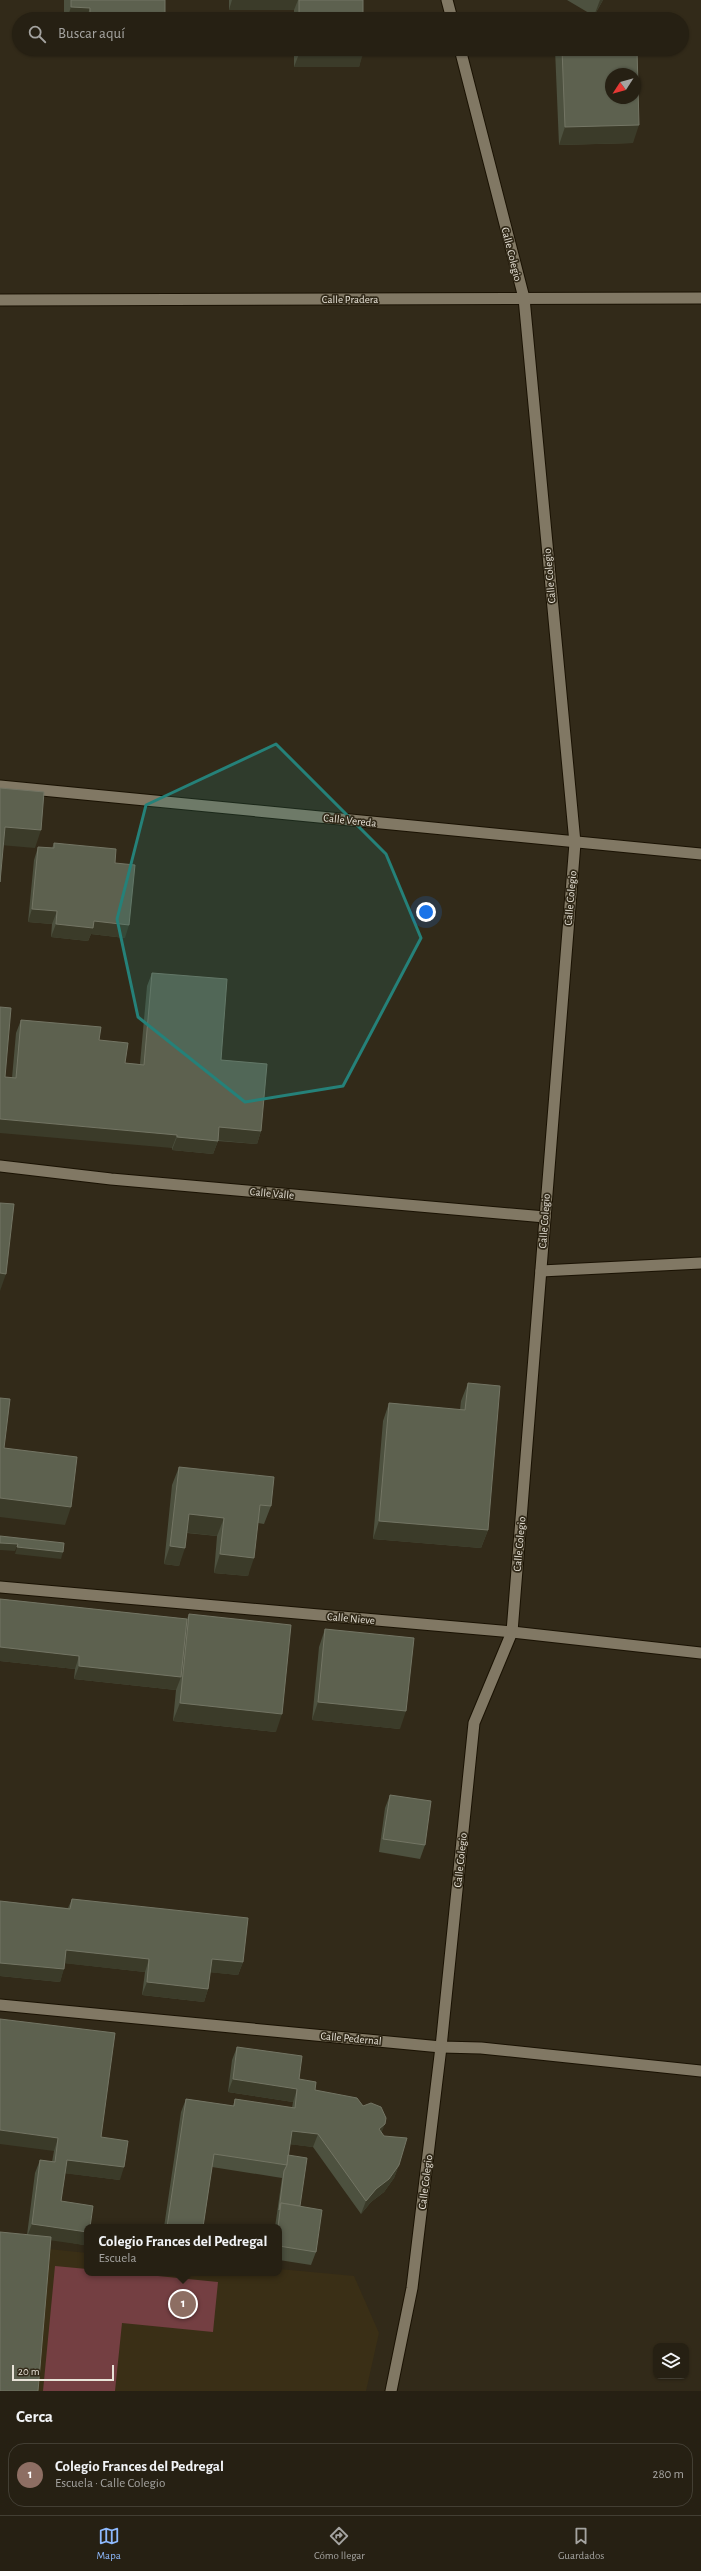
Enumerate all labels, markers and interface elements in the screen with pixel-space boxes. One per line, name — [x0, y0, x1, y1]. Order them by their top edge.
search box — [12, 12, 689, 56]
icon: search — [26, 23, 48, 45]
text: Buscar aquí — [58, 26, 125, 41]
north arrow — [605, 68, 641, 104]
street label: Calle Colegio — [500, 226, 524, 282]
street label: Calle Pradera — [322, 294, 378, 305]
street label: Calle Colegio — [542, 548, 557, 604]
street label: Calle Vereda — [323, 812, 377, 829]
street label: Calle Colegio — [563, 870, 578, 926]
your location — [416, 902, 436, 922]
street label: Calle Valle — [249, 1186, 295, 1201]
street label: Calle Colegio — [537, 1193, 552, 1249]
street label: Calle Colegio — [512, 1516, 527, 1572]
street label: Calle Nieve — [327, 1611, 375, 1626]
street label: Calle Colegio — [452, 1832, 469, 1888]
street label: Calle Pedernal — [320, 2030, 382, 2047]
street label: Calle Colegio — [417, 2154, 434, 2210]
popup — [84, 2224, 282, 2276]
text: Colegio Frances del Pedregal — [99, 2234, 267, 2249]
text: Escuela — [99, 2252, 136, 2265]
pin: 1 — [170, 2289, 196, 2319]
map controls — [653, 2343, 689, 2379]
button: layers — [653, 2343, 689, 2379]
scale bar — [12, 2363, 114, 2382]
text: 20 m — [18, 2366, 39, 2377]
text: Cerca — [16, 2408, 53, 2425]
text: Colegio Frances del Pedregal — [55, 2459, 224, 2474]
text: 1 — [28, 2468, 32, 2481]
text: 280 m — [653, 2468, 684, 2481]
text: Escuela · Calle Colegio — [55, 2477, 165, 2490]
tab: Mapa — [97, 2525, 121, 2562]
tab: Cómo llegar — [314, 2525, 365, 2562]
tab: Guardados — [558, 2525, 604, 2562]

